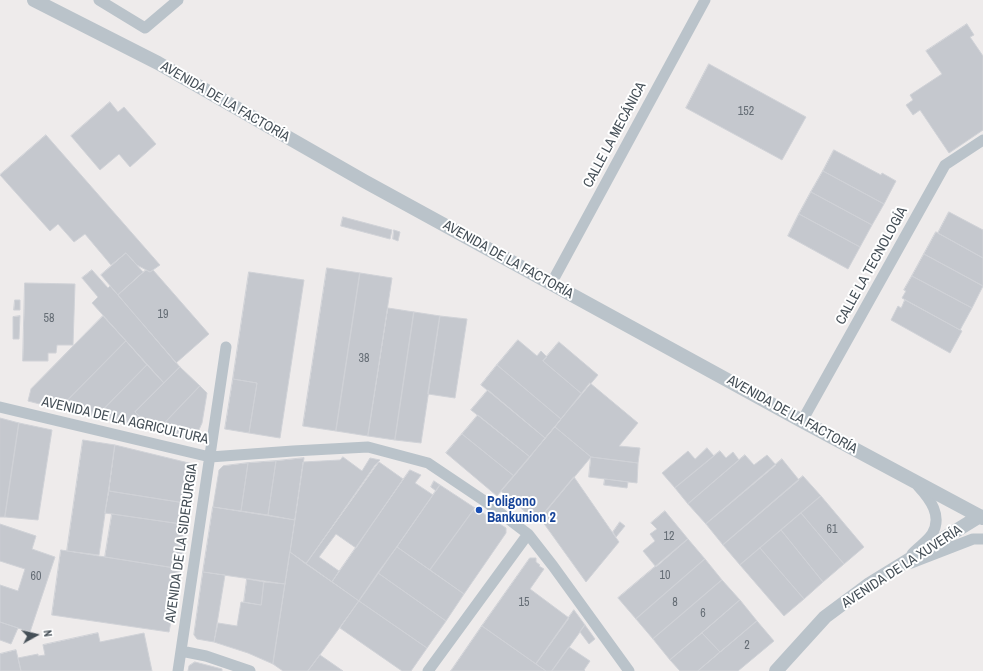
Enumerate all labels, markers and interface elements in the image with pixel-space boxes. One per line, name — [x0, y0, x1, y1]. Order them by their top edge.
street label: AVENIDA DE LA FACTORÍA — [157, 58, 293, 146]
street label: CALLE LA MECÁNICA — [580, 79, 650, 191]
house number: 152 — [738, 105, 754, 119]
street label: CALLE LA TECNOLOGÍA — [833, 204, 911, 328]
street label: AVENIDA DE LA FACTORÍA — [440, 217, 576, 303]
house number: 19 — [158, 308, 168, 322]
house number: 58 — [44, 312, 54, 326]
house number: 38 — [359, 352, 369, 366]
street label: AVENIDA DE LA FACTORÍA — [724, 372, 860, 458]
street label: AVENIDA DE LA AGRICULTURA — [40, 394, 210, 448]
street label: AVENIDA DE LA SIDERURGIA — [163, 462, 201, 624]
place label: Poligono Bankunion 2 — [487, 494, 556, 526]
marker: Poligono Bankunion 2 — [474, 505, 484, 515]
street label: AVENIDA DE LA XUVERÍA — [839, 522, 965, 612]
house number: 61 — [827, 523, 837, 537]
house number: 12 — [664, 530, 674, 544]
house number: 10 — [660, 569, 670, 583]
house number: 60 — [31, 570, 41, 584]
house number: 15 — [519, 596, 529, 610]
house number: 8 — [672, 596, 678, 610]
house number: 6 — [700, 607, 706, 621]
north arrow — [16, 615, 56, 655]
text: N — [40, 629, 55, 638]
house number: 2 — [744, 639, 750, 653]

